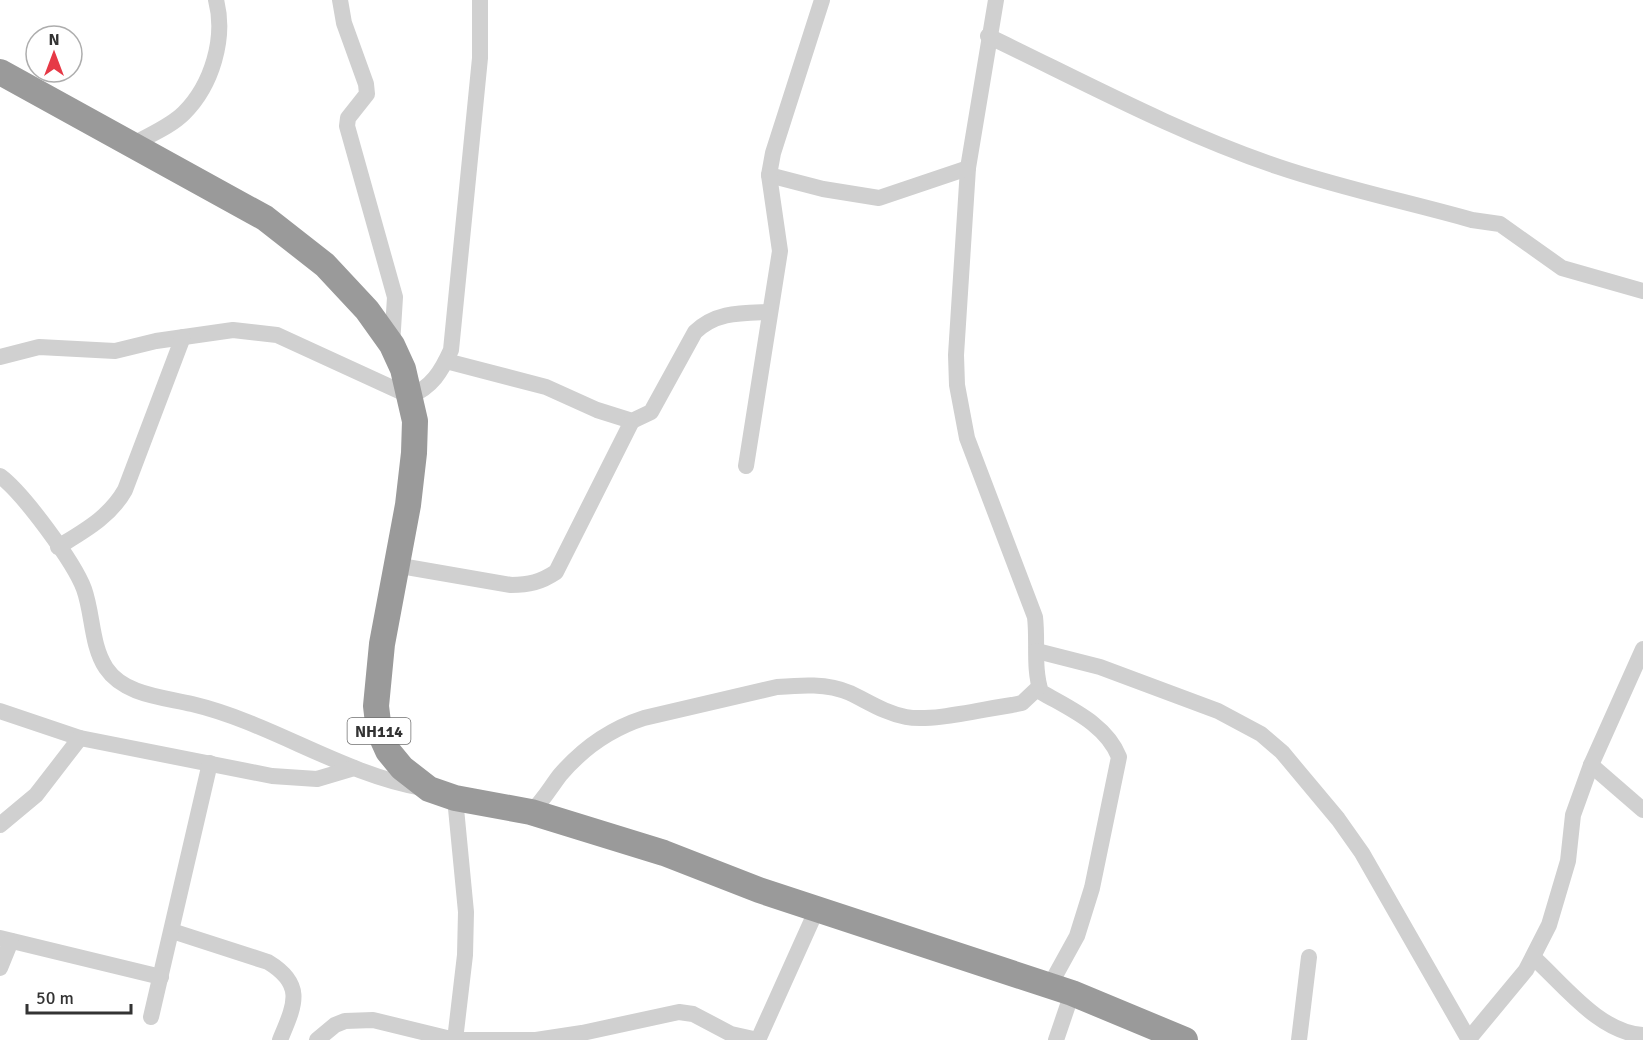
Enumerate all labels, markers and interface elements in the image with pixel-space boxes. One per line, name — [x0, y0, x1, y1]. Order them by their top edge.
north arrow — [24, 24, 84, 84]
text: N — [48, 30, 60, 50]
road number: NH114 — [348, 718, 410, 744]
scale bar — [27, 977, 130, 1015]
text: 50 m — [36, 987, 74, 1009]

